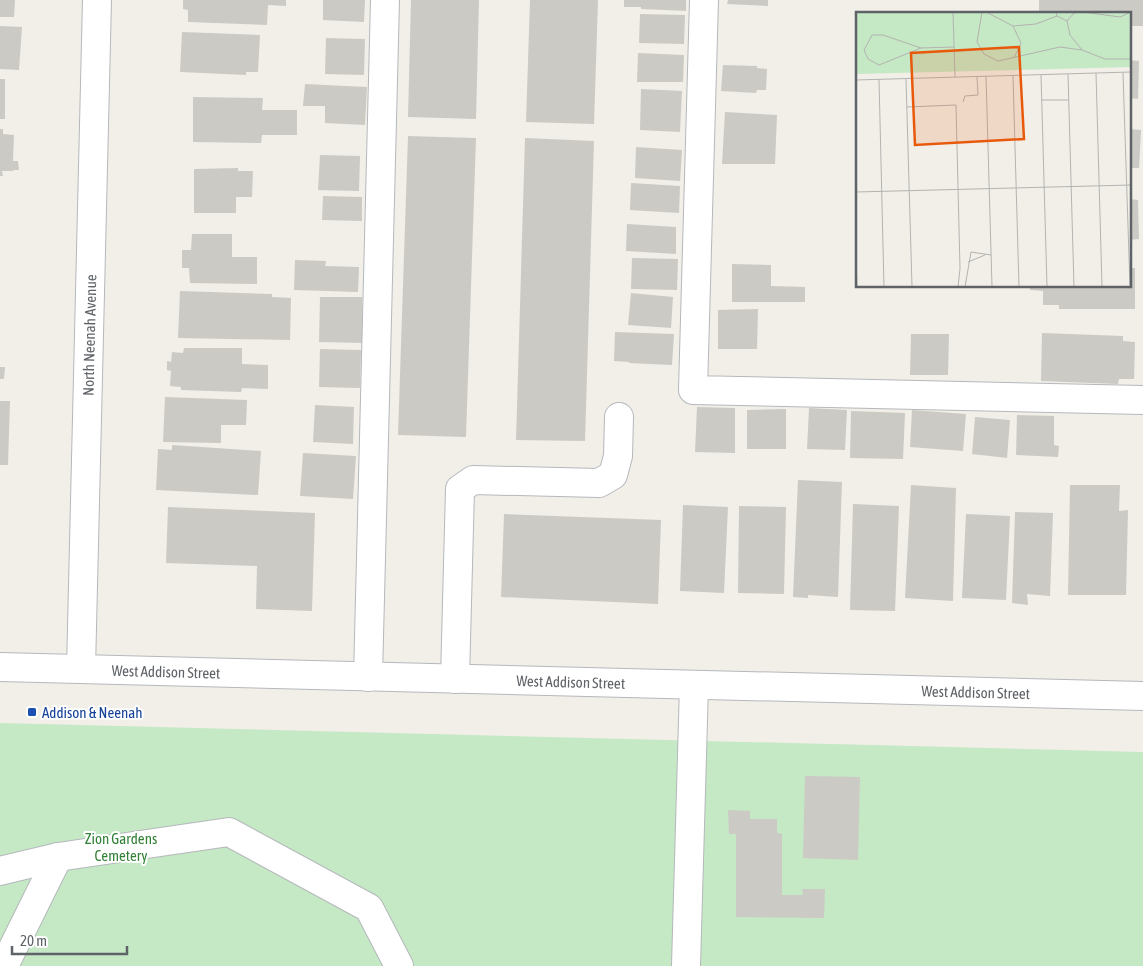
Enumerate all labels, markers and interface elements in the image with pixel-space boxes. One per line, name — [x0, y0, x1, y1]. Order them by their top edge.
inset map — [856, 12, 1130, 288]
street label: North Neenah Avenue — [79, 274, 99, 396]
street label: West Addison Street — [111, 661, 220, 681]
street label: West Addison Street — [516, 672, 625, 691]
street label: West Addison Street — [921, 682, 1030, 702]
place label: Addison & Neenah — [42, 704, 142, 721]
marker: Addison & Neenah — [26, 706, 38, 718]
park label: Zion Gardens Cemetery — [85, 830, 157, 864]
scale bar — [12, 924, 128, 956]
text: 20 m — [20, 932, 47, 949]

